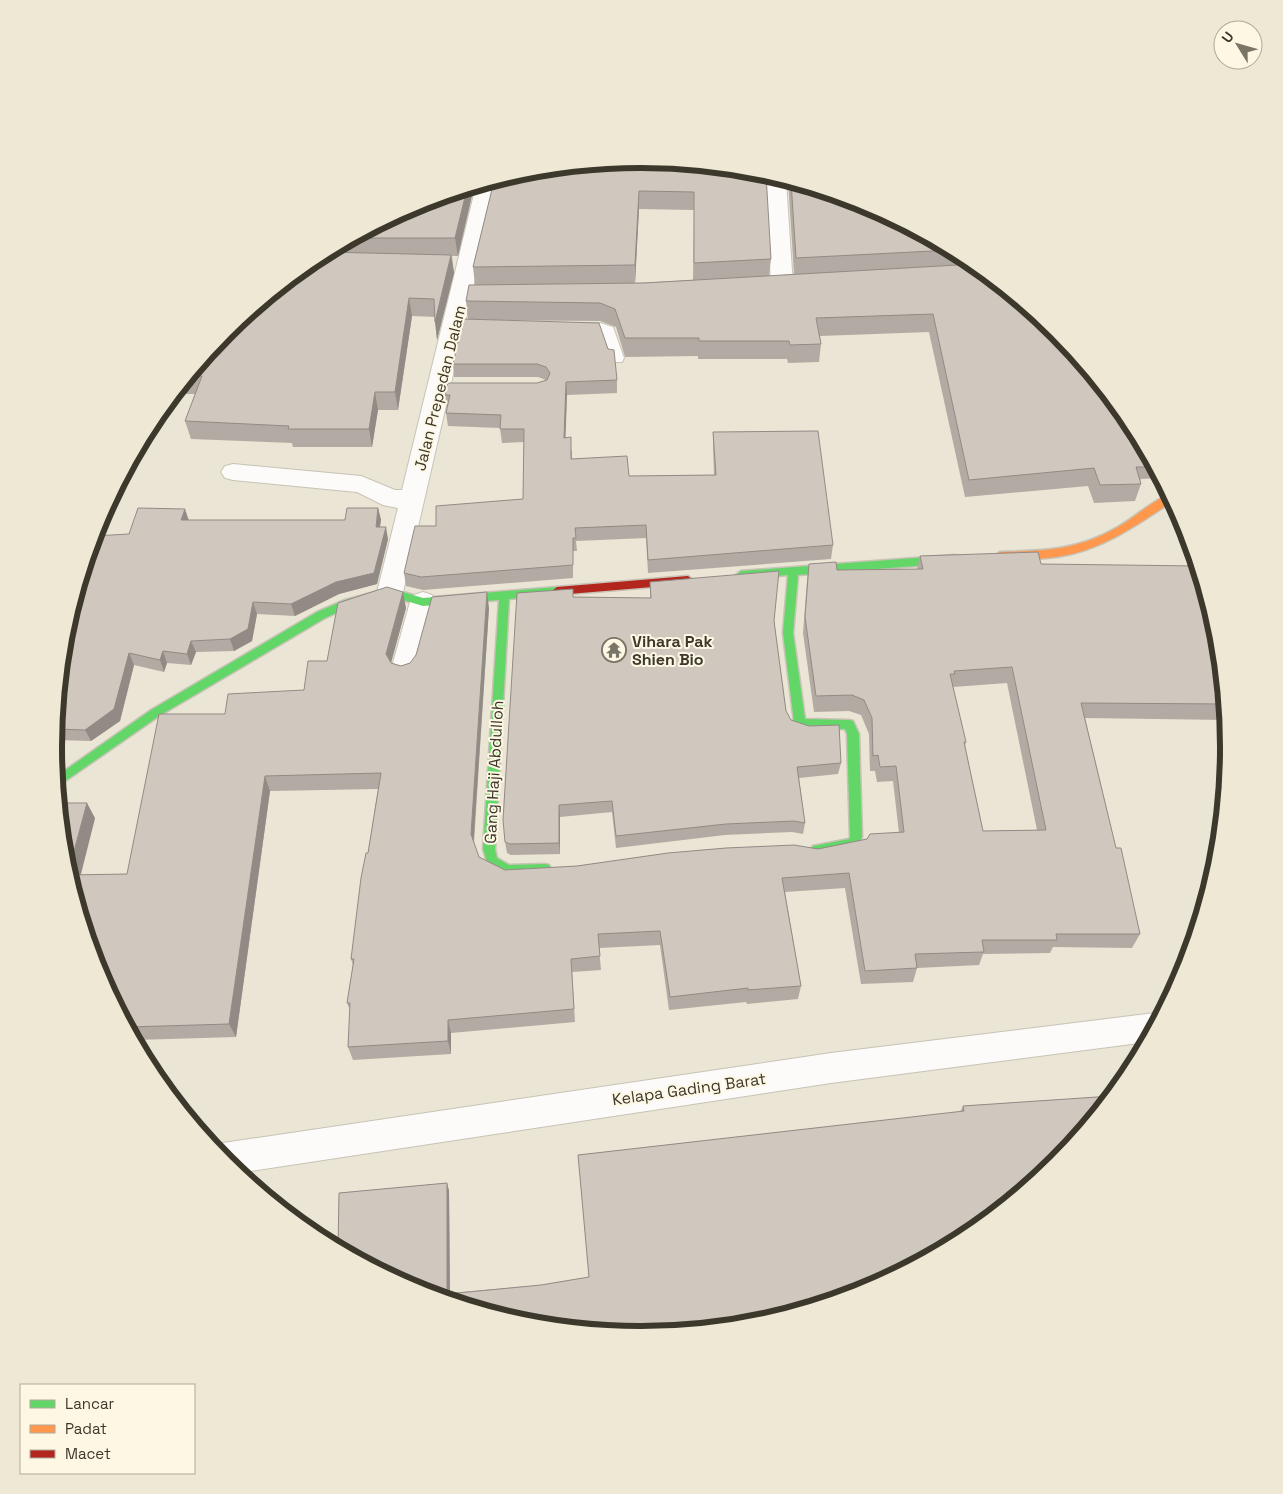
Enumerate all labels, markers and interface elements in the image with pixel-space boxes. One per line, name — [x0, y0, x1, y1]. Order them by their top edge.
north arrow — [1213, 20, 1263, 70]
text: U — [1218, 28, 1238, 46]
street label: Jalan Prepedan Dalam — [409, 303, 471, 473]
place label: Vihara Pak Shien Bio — [632, 631, 712, 670]
temple icon: Vihara Pak Shien Bio — [601, 637, 627, 663]
street label: Gang Haji Abdulloh — [480, 700, 508, 844]
street label: Kelapa Gading Barat — [611, 1068, 767, 1110]
legend — [20, 1384, 195, 1474]
text: Lancar — [65, 1394, 115, 1413]
text: Padat — [65, 1419, 107, 1438]
text: Macet — [65, 1444, 111, 1463]

